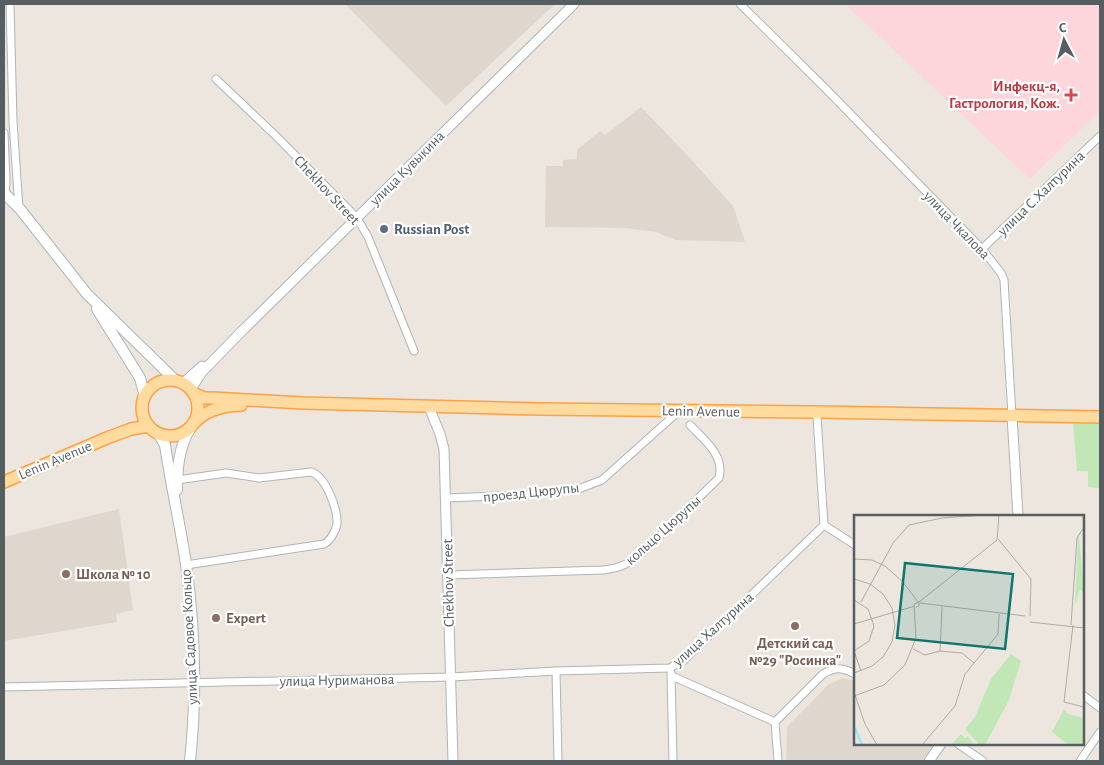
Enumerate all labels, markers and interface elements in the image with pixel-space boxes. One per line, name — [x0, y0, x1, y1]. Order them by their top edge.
north arrow — [1039, 15, 1089, 65]
text: С — [1058, 21, 1068, 35]
place label: Инфекц-я, Гастрология, Кож. — [949, 79, 1060, 111]
marker: Инфекц-я, Гастрология, Кож. — [1064, 88, 1078, 102]
street label: улица Кувыкина — [367, 128, 448, 209]
street label: улица С.Халтурина — [994, 148, 1088, 239]
street label: Chekhov Street — [291, 153, 362, 228]
street label: улица Чкалова — [920, 188, 993, 262]
place label: Russian Post — [394, 222, 469, 237]
marker: Russian Post — [378, 223, 390, 235]
street label: Lenin Avenue — [662, 403, 740, 420]
street label: Lenin Avenue — [16, 438, 94, 483]
street label: проезд Цюрупы — [482, 480, 580, 505]
street label: кольцо Цюрупы — [623, 493, 704, 568]
inset map — [854, 515, 1084, 745]
street label: Chekhov Street — [440, 538, 457, 627]
place label: Школа № 10 — [76, 567, 151, 582]
marker: Школа № 10 — [60, 568, 72, 580]
street label: улица Садовое Кольцо — [178, 569, 201, 706]
street label: улица Халтурина — [669, 589, 757, 670]
place label: Expert — [226, 611, 266, 626]
marker: Expert — [210, 612, 222, 624]
marker: Детский сад №29 "Росинка" — [789, 620, 801, 632]
place label: Детский сад №29 "Росинка" — [749, 636, 841, 668]
street label: улица Нуриманова — [278, 672, 395, 689]

